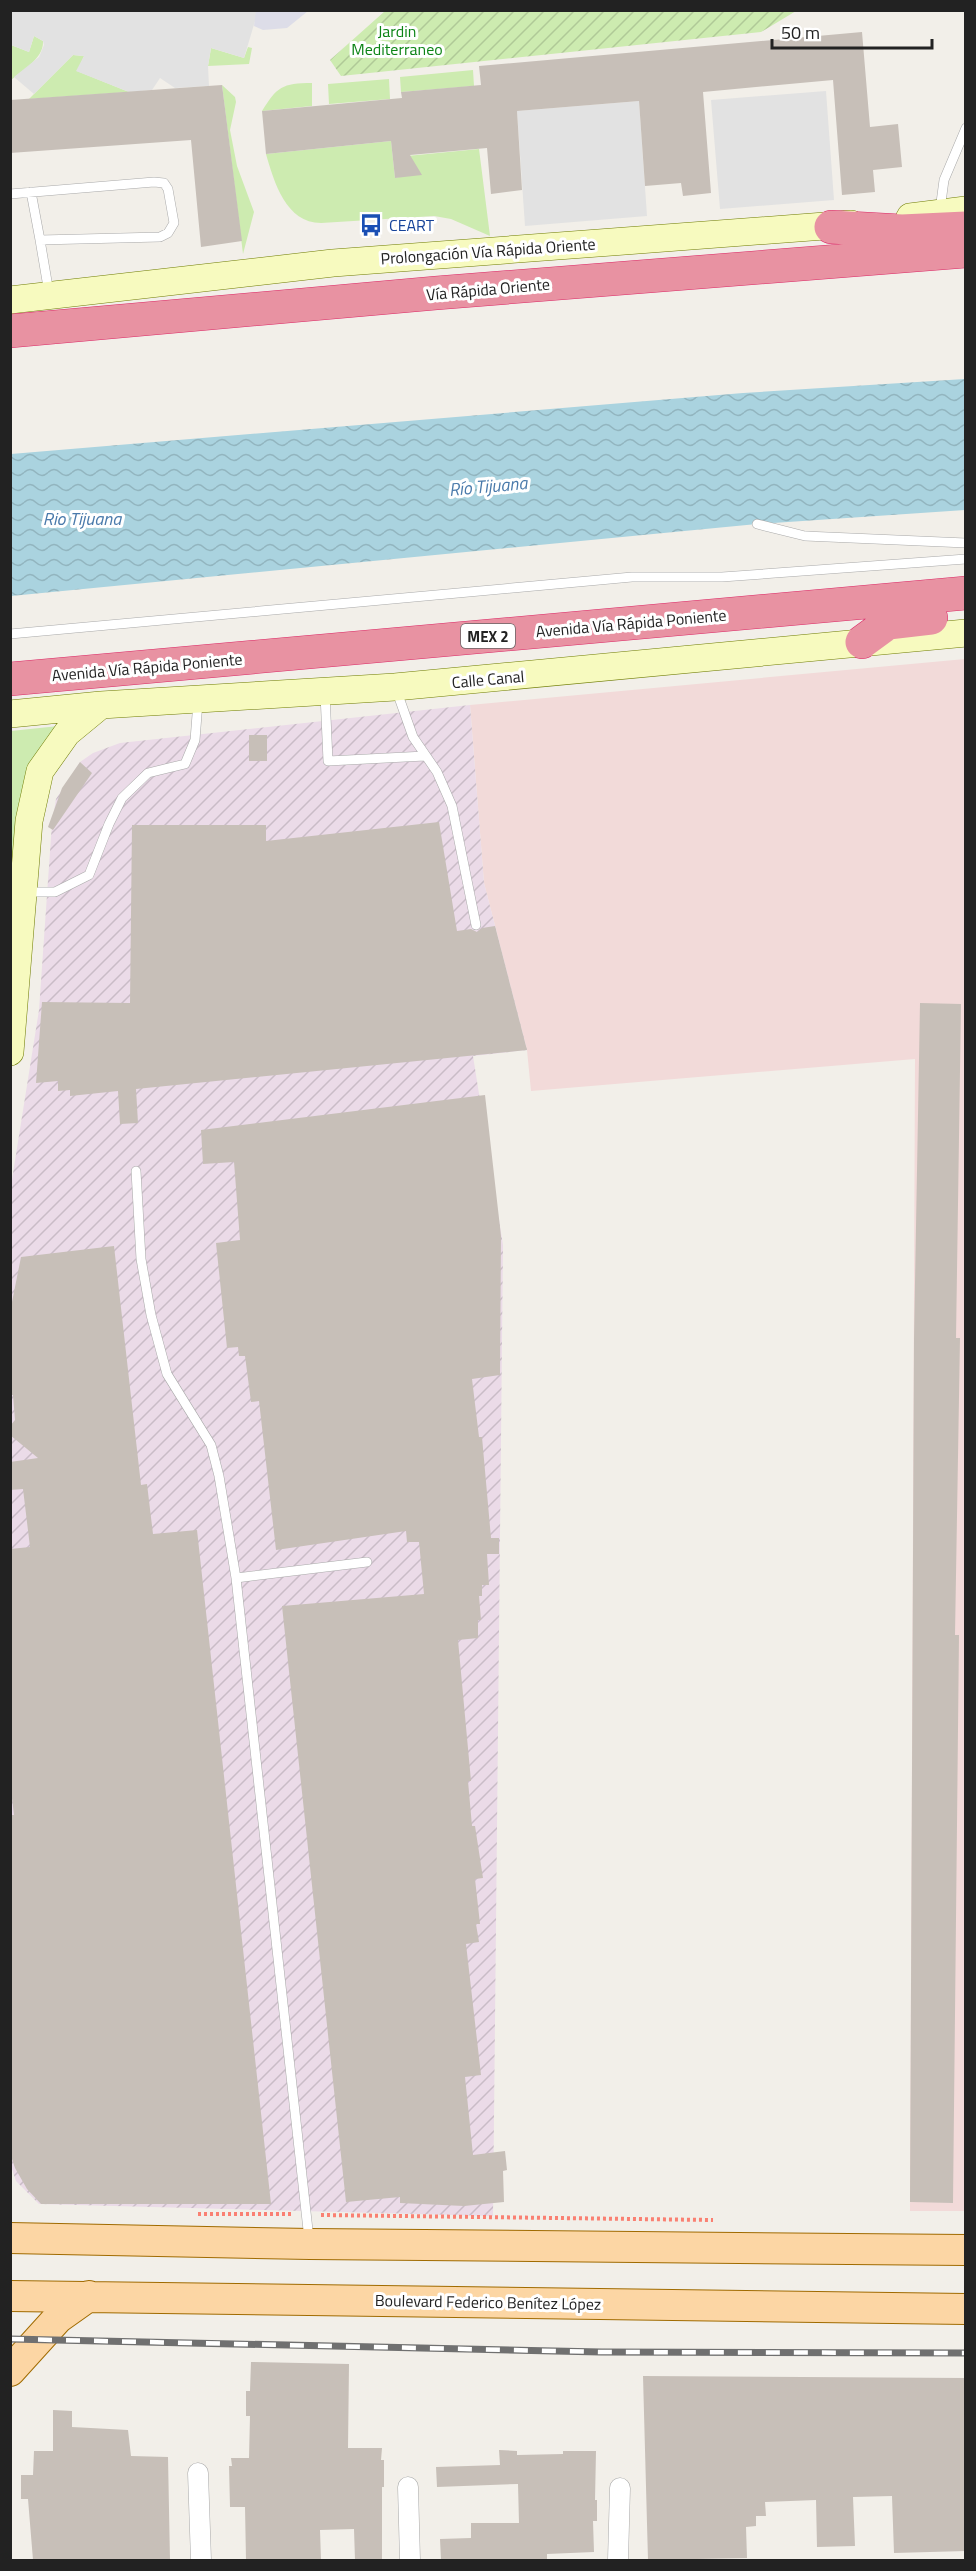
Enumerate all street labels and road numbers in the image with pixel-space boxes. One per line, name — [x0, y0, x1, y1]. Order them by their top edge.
street label: Prolongación Vía Rápida Oriente — [380, 232, 596, 270]
street label: Vía Rápida Oriente — [425, 272, 551, 306]
street label: Avenida Vía Rápida Poniente — [535, 603, 727, 643]
road number: MEX 2 — [461, 624, 515, 648]
street label: Avenida Vía Rápida Poniente — [51, 647, 243, 687]
street label: Calle Canal — [451, 664, 525, 694]
street label: Boulevard Federico Benítez López — [375, 2288, 601, 2316]

